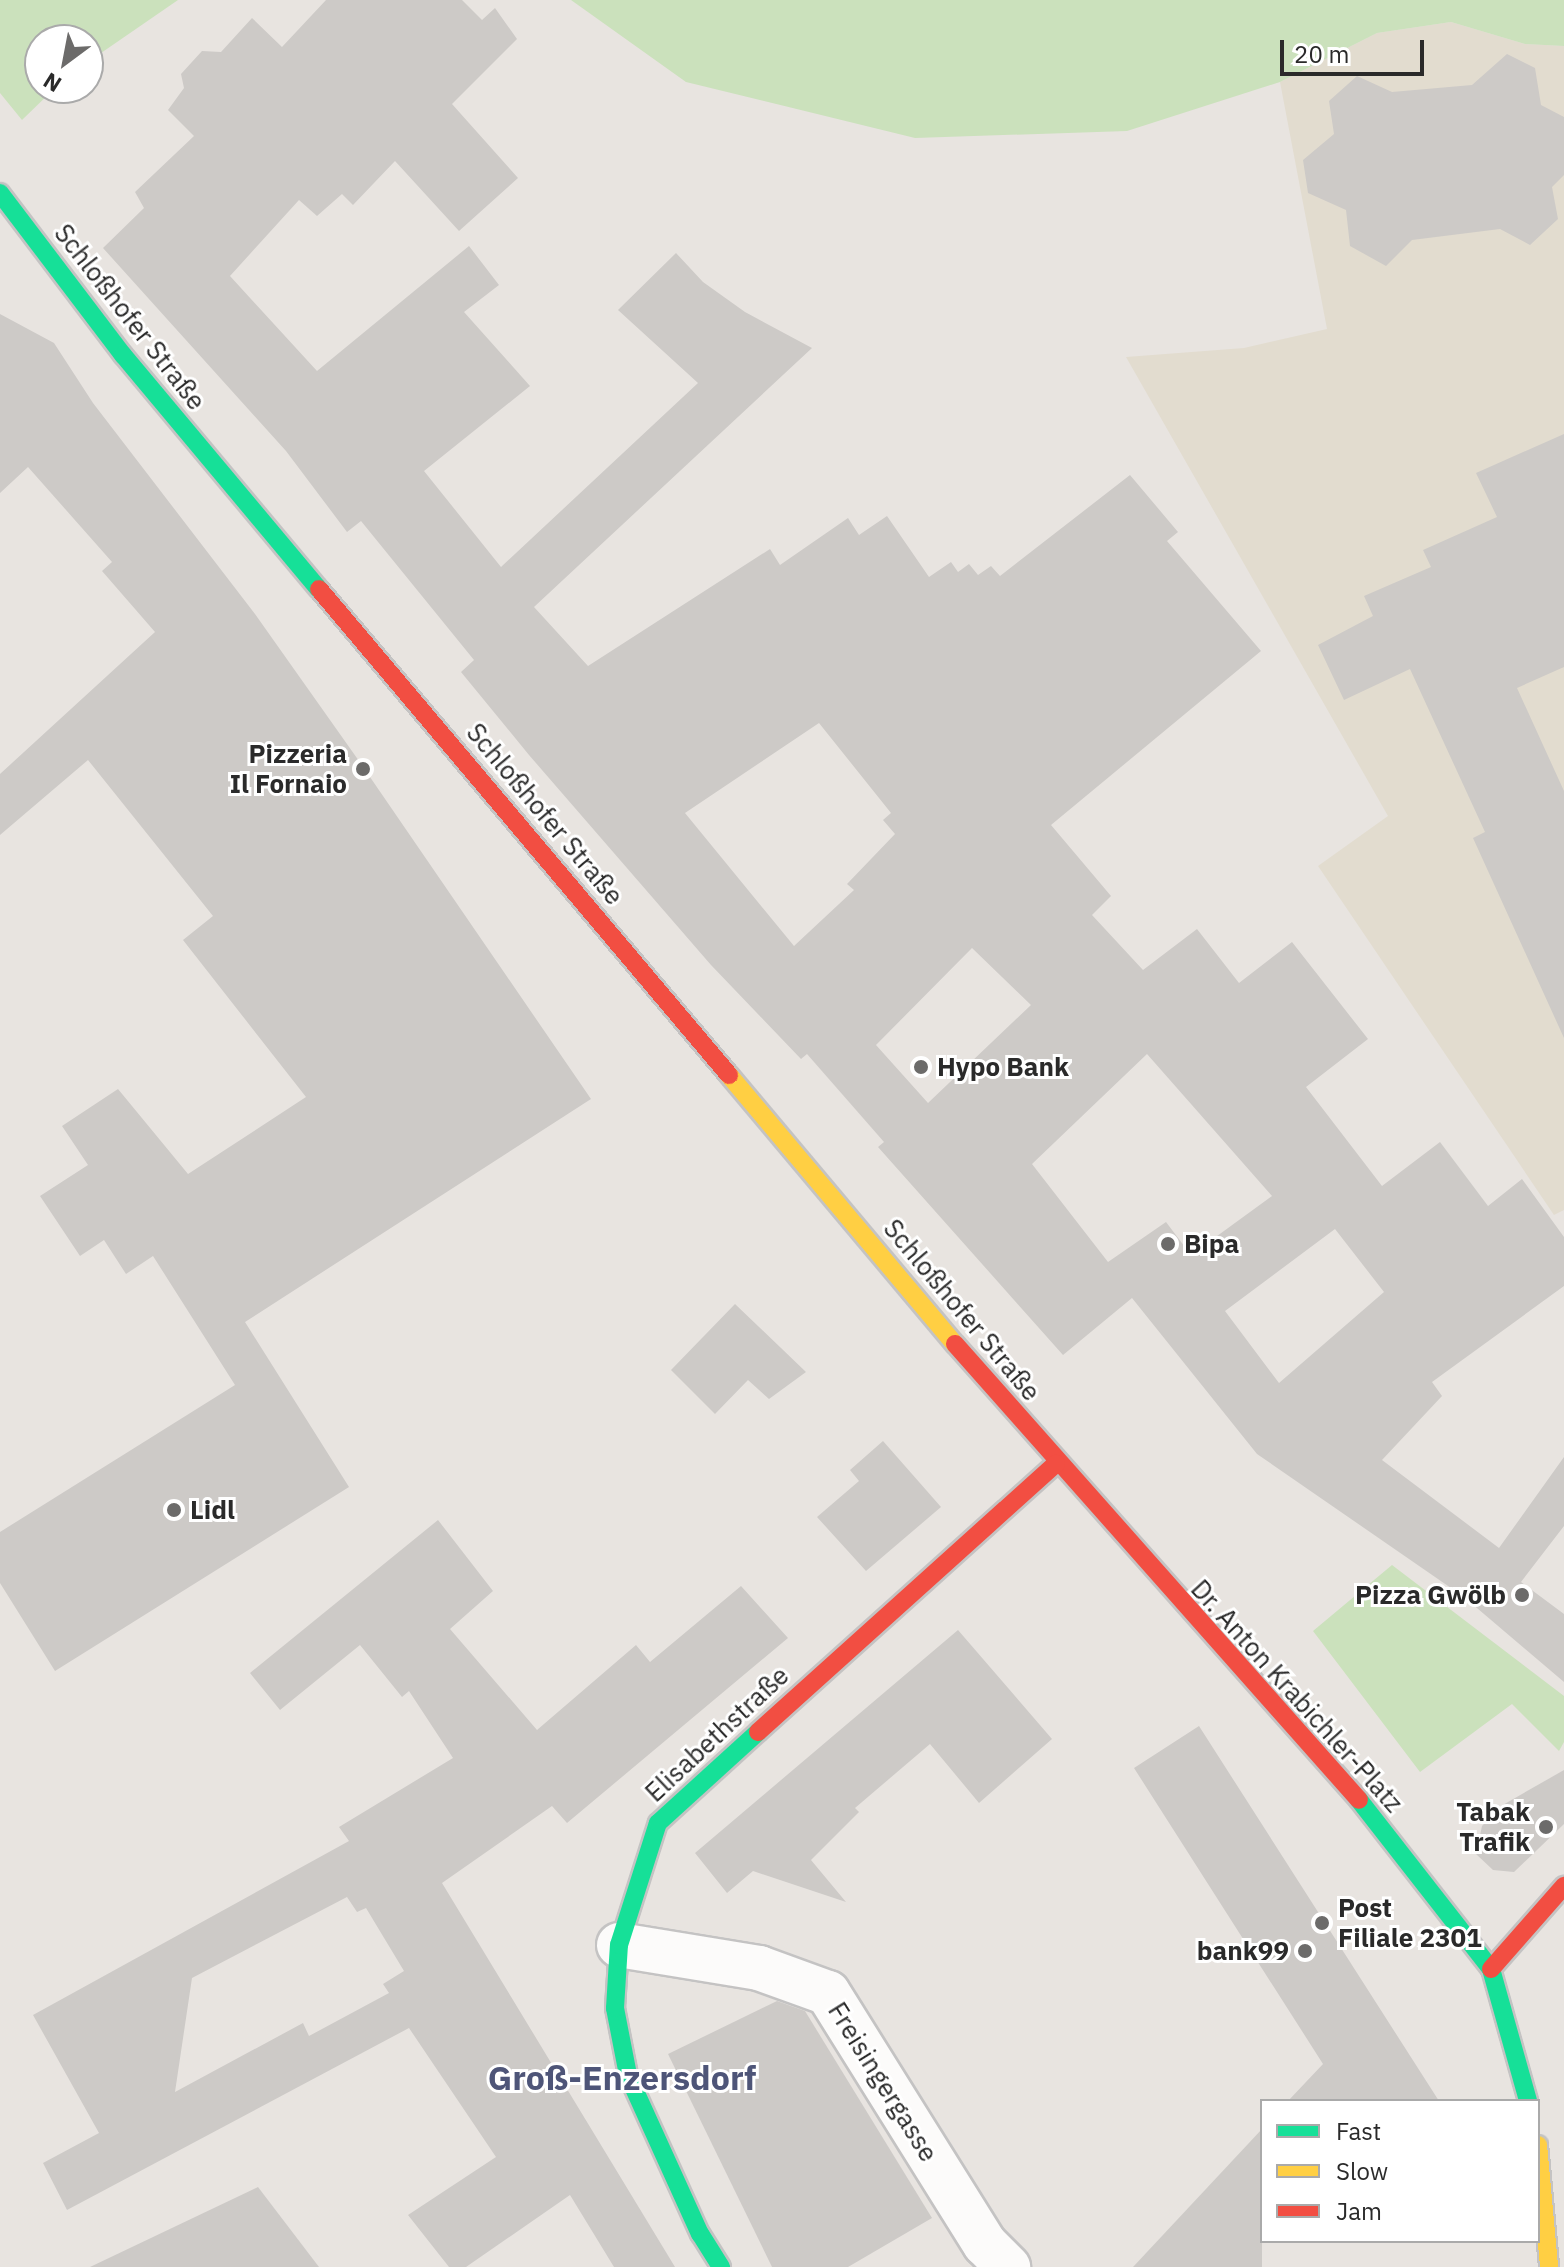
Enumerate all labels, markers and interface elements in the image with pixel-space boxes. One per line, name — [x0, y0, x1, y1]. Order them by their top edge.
north arrow — [24, 24, 104, 104]
scale bar — [1284, 24, 1428, 74]
text: 20 m — [1294, 38, 1349, 70]
text: N — [38, 67, 67, 100]
street label: Schloßhofer Straße — [48, 218, 212, 416]
street label: Schloßhofer Straße — [460, 717, 630, 911]
place label: Pizzeria Il Fornaio — [230, 738, 347, 800]
marker: Pizzeria Il Fornaio — [354, 760, 372, 778]
place label: Hypo Bank — [937, 1051, 1069, 1083]
marker: Hypo Bank — [912, 1058, 930, 1076]
street label: Schloßhofer Straße — [877, 1213, 1047, 1407]
place label: Bipa — [1184, 1228, 1239, 1260]
marker: Bipa — [1159, 1235, 1177, 1253]
place label: Lidl — [190, 1494, 235, 1526]
marker: Lidl — [165, 1501, 183, 1519]
street label: Dr. Anton Krabichler-Platz — [1184, 1573, 1410, 1819]
place label: Pizza Gwölb — [1355, 1579, 1506, 1611]
marker: Pizza Gwölb — [1513, 1586, 1531, 1604]
street label: Elisabethstraße — [639, 1660, 795, 1808]
place label: Tabak Trafik — [1456, 1796, 1530, 1858]
marker: Tabak Trafik — [1537, 1818, 1555, 1836]
place label: Post Filiale 2301 — [1338, 1892, 1482, 1954]
marker: Post Filiale 2301 — [1313, 1914, 1331, 1932]
place label: bank99 — [1197, 1935, 1289, 1967]
marker: bank99 — [1296, 1942, 1314, 1960]
street label: Freisingergasse — [822, 1997, 944, 2167]
district label: Groß-Enzersdorf — [488, 2058, 756, 2098]
legend — [1260, 2099, 1540, 2243]
text: Fast — [1336, 2115, 1381, 2147]
text: Slow — [1336, 2155, 1388, 2187]
text: Jam — [1336, 2195, 1382, 2227]

